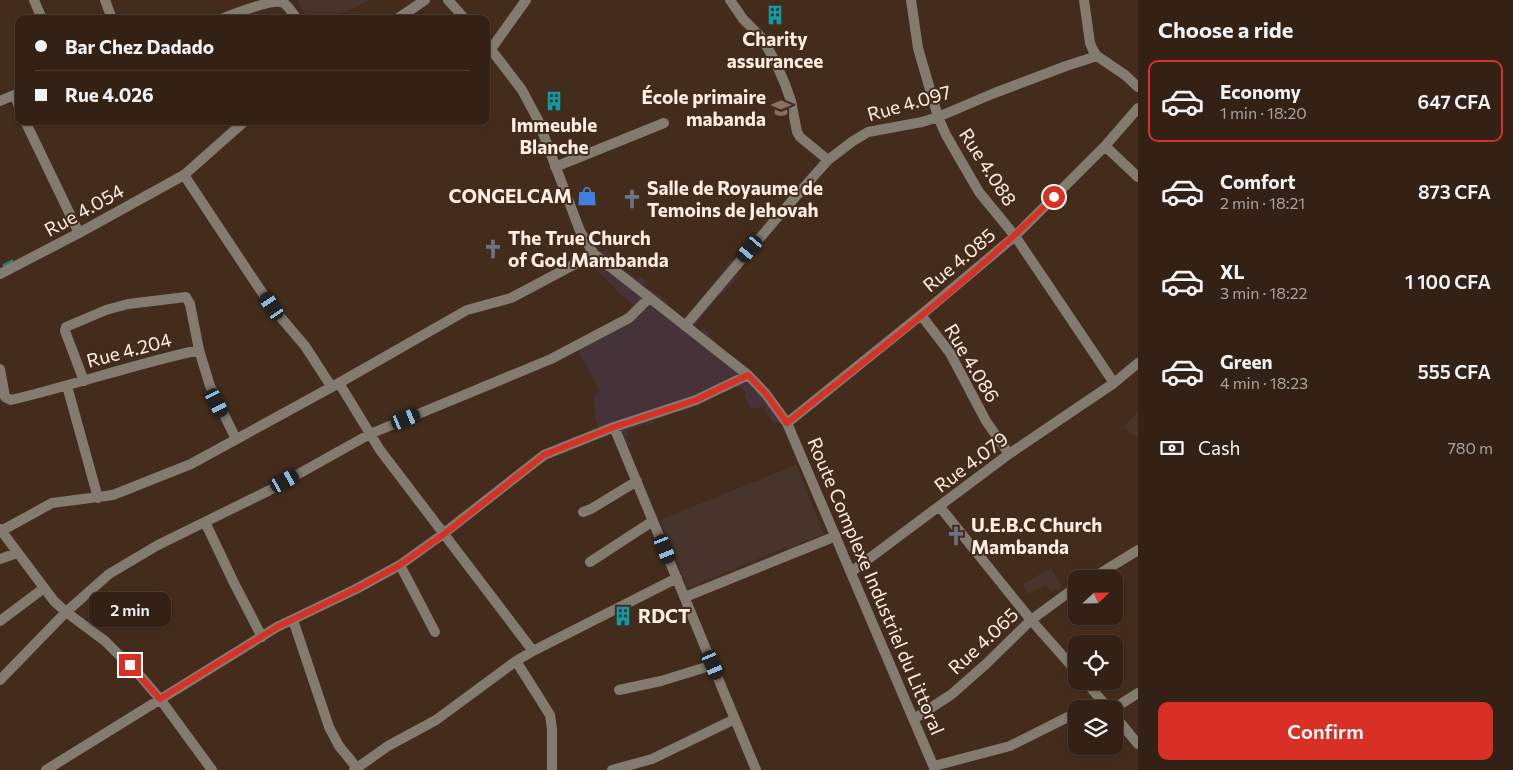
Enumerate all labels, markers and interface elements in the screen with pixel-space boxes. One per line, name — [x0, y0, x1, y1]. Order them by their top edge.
building icon: Charity assurancee — [764, 4, 786, 26]
text: Choose a ride — [1158, 16, 1293, 43]
place label: Charity assurancee — [727, 27, 823, 72]
text: Bar Chez Dadado — [65, 35, 214, 58]
icon: car — [1160, 79, 1205, 124]
street label: Rue 4.097 — [864, 80, 953, 125]
text: Economy — [1220, 80, 1301, 103]
text: Rue 4.026 — [65, 83, 154, 106]
place label: École primaire mabanda — [641, 85, 766, 130]
building icon: Immeuble Blanche — [543, 90, 565, 112]
text: 647 CFA — [1418, 90, 1491, 113]
school or university icon: École primaire mabanda — [770, 97, 792, 119]
text: 1 min · 18:20 — [1220, 103, 1307, 122]
place label: Immeuble Blanche — [511, 113, 597, 158]
street label: Rue 4.088 — [955, 124, 1022, 210]
icon: car — [1160, 169, 1205, 214]
text: Comfort — [1220, 170, 1296, 193]
place label: Salle de Royaume de Temoins de Jehovah — [647, 176, 823, 221]
street label: Rue 4.054 — [40, 178, 127, 241]
text: 873 CFA — [1418, 180, 1491, 203]
place label: CONGELCAM — [448, 184, 572, 207]
shop icon: CONGELCAM — [576, 185, 598, 207]
route start — [1043, 186, 1065, 208]
church icon: Salle de Royaume de Temoins de Jehovah — [621, 188, 643, 210]
text: 2 min · 18:21 — [1220, 193, 1305, 212]
street label: Rue 4.085 — [918, 223, 999, 296]
place label: The True Church of God Mambanda — [508, 226, 669, 271]
car — [734, 233, 765, 265]
church icon: The True Church of God Mambanda — [482, 238, 504, 260]
icon: car — [1160, 259, 1205, 304]
text: XL — [1220, 260, 1245, 283]
text: 1 100 CFA — [1405, 270, 1491, 293]
text: 3 min · 18:22 — [1220, 283, 1307, 302]
car — [257, 289, 286, 323]
street label: Rue 4.086 — [940, 319, 1005, 406]
street label: Rue 4.204 — [84, 327, 174, 372]
icon: car — [1160, 349, 1205, 394]
text: Green — [1220, 350, 1272, 373]
text: 555 CFA — [1418, 360, 1491, 383]
text: 4 min · 18:23 — [1220, 373, 1308, 392]
car — [203, 386, 230, 420]
car — [389, 406, 422, 432]
street label: Rue 4.079 — [929, 426, 1012, 497]
street label: Route Complexe Industriel du Littoral — [803, 434, 950, 738]
icon: cash — [1158, 434, 1186, 462]
text: Cash — [1198, 436, 1240, 459]
text: 780 m — [1447, 438, 1493, 457]
car — [268, 467, 301, 495]
place label: U.E.B.C Church Mambanda — [971, 513, 1102, 558]
church icon: U.E.B.C Church Mambanda — [945, 525, 967, 547]
car — [652, 532, 677, 566]
north arrow — [1068, 570, 1122, 625]
map controls — [1068, 570, 1123, 755]
callout: 2 min — [89, 592, 171, 628]
text: 2 min — [110, 600, 150, 619]
street label: Rue 4.065 — [943, 602, 1022, 679]
place label: RDCT — [638, 604, 690, 627]
building icon: RDCT — [612, 605, 634, 627]
button: locate — [1068, 635, 1123, 690]
car — [700, 648, 725, 682]
route end — [119, 654, 141, 676]
button: layers — [1068, 700, 1123, 755]
button: Confirm — [1158, 702, 1493, 760]

